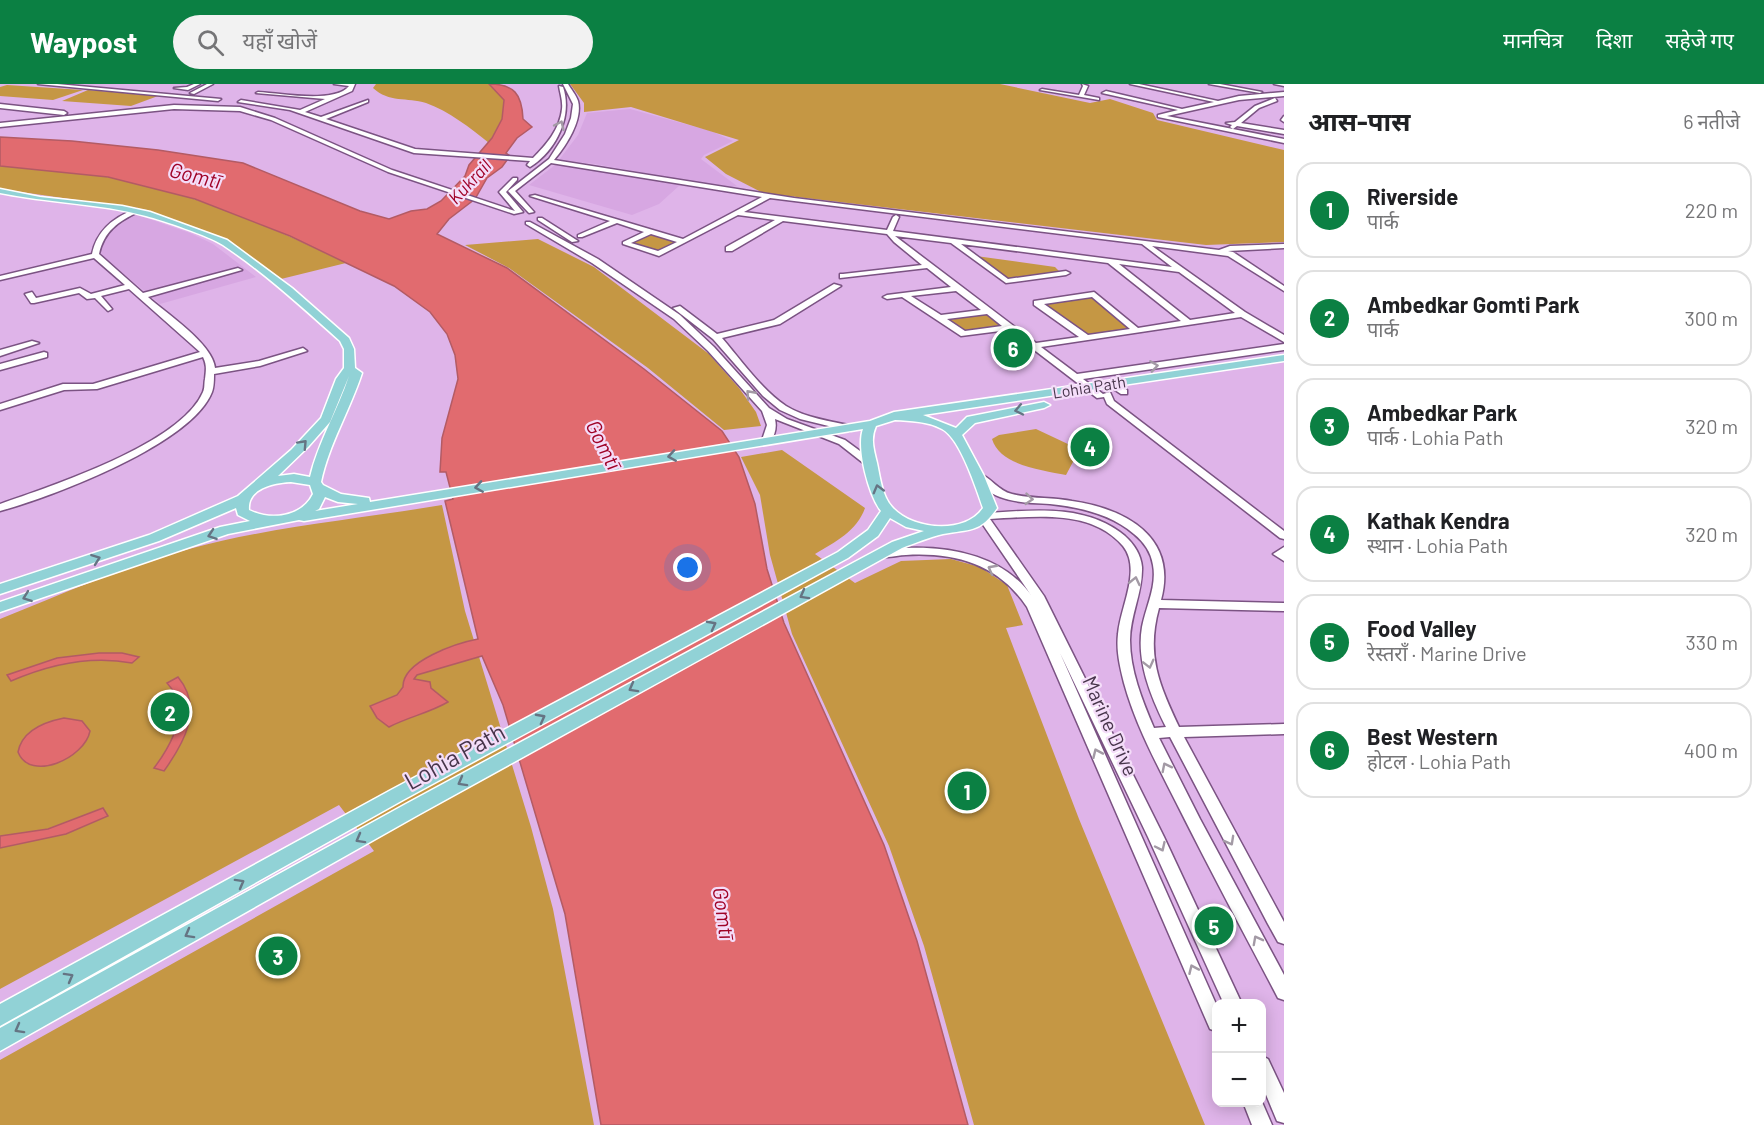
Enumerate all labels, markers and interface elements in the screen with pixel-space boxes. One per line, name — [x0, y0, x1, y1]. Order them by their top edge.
search box — [173, 15, 593, 69]
text: Waypost — [30, 25, 137, 59]
icon: search — [194, 26, 227, 59]
text: यहाँ खोजें — [242, 27, 317, 53]
text: मानचित्र — [1503, 27, 1563, 52]
text: दिशा — [1596, 27, 1632, 52]
text: सहेजे गए — [1665, 27, 1734, 52]
text: आस-पास — [1308, 105, 1410, 136]
text: 6 नतीजे — [1683, 109, 1740, 133]
one-way arrow — [552, 120, 564, 131]
water label: Kukrail — [443, 154, 495, 208]
water label: Gomtī — [167, 156, 226, 194]
text: Riverside — [1367, 183, 1458, 209]
text: 1 — [1326, 198, 1333, 222]
text: 220 m — [1685, 198, 1738, 222]
text: पार्क — [1367, 209, 1399, 233]
text: Ambedkar Gomti Park — [1367, 291, 1580, 317]
text: 2 — [1324, 306, 1335, 330]
text: 300 m — [1685, 306, 1738, 330]
text: पार्क — [1367, 317, 1399, 341]
pin: 6 — [994, 326, 1032, 370]
one-way arrow — [1150, 360, 1159, 372]
street label: Lohia Path — [1051, 371, 1127, 402]
one-way arrow — [746, 390, 757, 401]
text: Ambedkar Park — [1367, 399, 1517, 425]
one-way arrow — [1014, 402, 1024, 415]
text: 3 — [1324, 414, 1335, 438]
text: 320 m — [1685, 414, 1738, 438]
water label: Gomtī — [581, 415, 629, 476]
pin: 4 — [1070, 424, 1110, 470]
text: पार्क · Lohia Path — [1367, 425, 1503, 449]
one-way arrow — [296, 440, 307, 450]
one-way arrow — [667, 449, 677, 462]
one-way arrow — [474, 480, 484, 492]
one-way arrow — [872, 484, 885, 494]
one-way arrow — [1025, 493, 1034, 506]
text: Kathak Kendra — [1367, 507, 1510, 533]
text: 4 — [1323, 522, 1336, 546]
text: 320 m — [1685, 522, 1738, 546]
one-way arrow — [207, 527, 218, 540]
text: स्थान · Lohia Path — [1367, 533, 1508, 557]
one-way arrow — [90, 553, 101, 566]
your location — [673, 553, 702, 582]
one-way arrow — [988, 565, 998, 576]
one-way arrow — [1127, 577, 1140, 587]
one-way arrow — [800, 588, 810, 599]
one-way arrow — [22, 590, 33, 603]
text: Food Valley — [1367, 615, 1477, 641]
one-way arrow — [706, 621, 717, 632]
text: 5 — [1324, 630, 1335, 654]
text: 330 m — [1686, 630, 1738, 654]
text: रेस्तराँ · Marine Drive — [1367, 641, 1527, 665]
one-way arrow — [1142, 659, 1155, 669]
street label: Marine Drive — [1078, 672, 1144, 779]
one-way arrow — [629, 681, 639, 692]
pin: 2 — [150, 690, 190, 734]
one-way arrow — [534, 713, 545, 725]
street label: Lohia Path — [399, 716, 510, 795]
text: Best Western — [1367, 723, 1498, 749]
text: 6 — [1324, 738, 1335, 762]
text: 400 m — [1684, 738, 1738, 762]
one-way arrow — [1092, 748, 1104, 759]
text: होटल · Lohia Path — [1367, 749, 1511, 773]
one-way arrow — [1162, 762, 1174, 773]
pin: 1 — [948, 768, 986, 814]
one-way arrow — [458, 775, 468, 786]
one-way arrow — [355, 832, 366, 843]
one-way arrow — [1223, 834, 1235, 845]
one-way arrow — [1153, 841, 1165, 852]
one-way arrow — [234, 878, 244, 890]
water label: Gomtī — [708, 885, 741, 943]
pin: 5 — [1194, 904, 1234, 948]
one-way arrow — [185, 927, 195, 938]
pin: 3 — [258, 934, 298, 978]
one-way arrow — [1252, 935, 1264, 946]
one-way arrow — [1188, 965, 1200, 976]
one-way arrow — [63, 973, 74, 985]
map controls — [1212, 999, 1266, 1107]
button: + — [1212, 999, 1266, 1053]
one-way arrow — [15, 1022, 25, 1033]
button: − — [1212, 1053, 1266, 1107]

